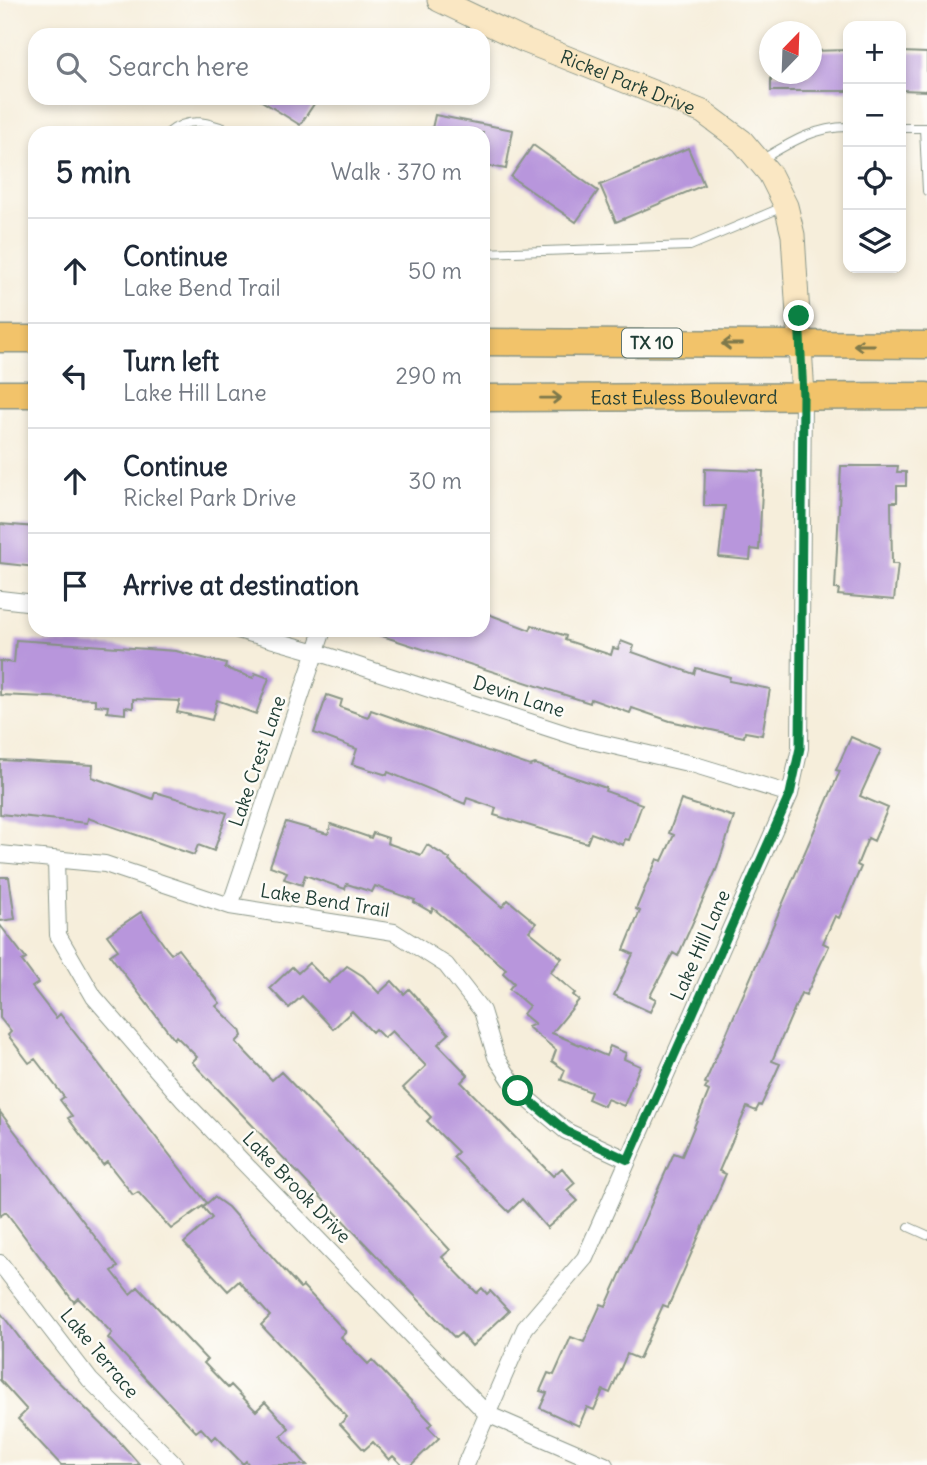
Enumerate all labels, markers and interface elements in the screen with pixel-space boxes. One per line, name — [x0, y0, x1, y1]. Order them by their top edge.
north arrow — [759, 21, 822, 84]
map controls — [843, 21, 906, 273]
button: + — [843, 21, 906, 84]
search box — [28, 28, 490, 105]
street label: Rickel Park Drive — [557, 44, 699, 120]
icon: search — [52, 48, 90, 86]
text: Search here — [108, 50, 249, 83]
button: − — [843, 84, 906, 147]
button: locate — [843, 147, 906, 210]
text: 5 min — [56, 153, 131, 191]
text: Walk · 370 m — [331, 157, 462, 186]
button: layers — [843, 210, 906, 273]
text: Continue — [123, 240, 228, 273]
icon: ahead — [56, 252, 94, 290]
text: 50 m — [408, 256, 462, 285]
text: Lake Bend Trail — [123, 273, 281, 302]
route end — [783, 300, 814, 331]
road number: TX 10 — [622, 328, 682, 358]
one-way arrow — [721, 337, 744, 351]
one-way arrow — [853, 338, 876, 352]
text: Turn left — [123, 345, 219, 378]
icon: left — [56, 357, 94, 395]
text: 290 m — [395, 361, 462, 390]
text: Lake Hill Lane — [123, 378, 267, 407]
street label: East Euless Boulevard — [590, 385, 778, 410]
one-way arrow — [539, 391, 562, 405]
text: Continue — [123, 450, 228, 483]
icon: ahead — [56, 462, 94, 500]
text: 30 m — [408, 466, 462, 495]
text: Rickel Park Drive — [123, 483, 296, 512]
icon: arrive — [56, 567, 94, 605]
text: Arrive at destination — [123, 569, 359, 602]
street label: Devin Lane — [470, 670, 568, 722]
street label: Lake Crest Lane — [223, 692, 291, 830]
street label: Lake Bend Trail — [259, 878, 391, 922]
street label: Lake Hill Lane — [665, 886, 735, 1004]
route start — [502, 1075, 533, 1106]
street label: Lake Brook Drive — [238, 1126, 356, 1248]
street label: Lake Terrace — [56, 1303, 144, 1403]

